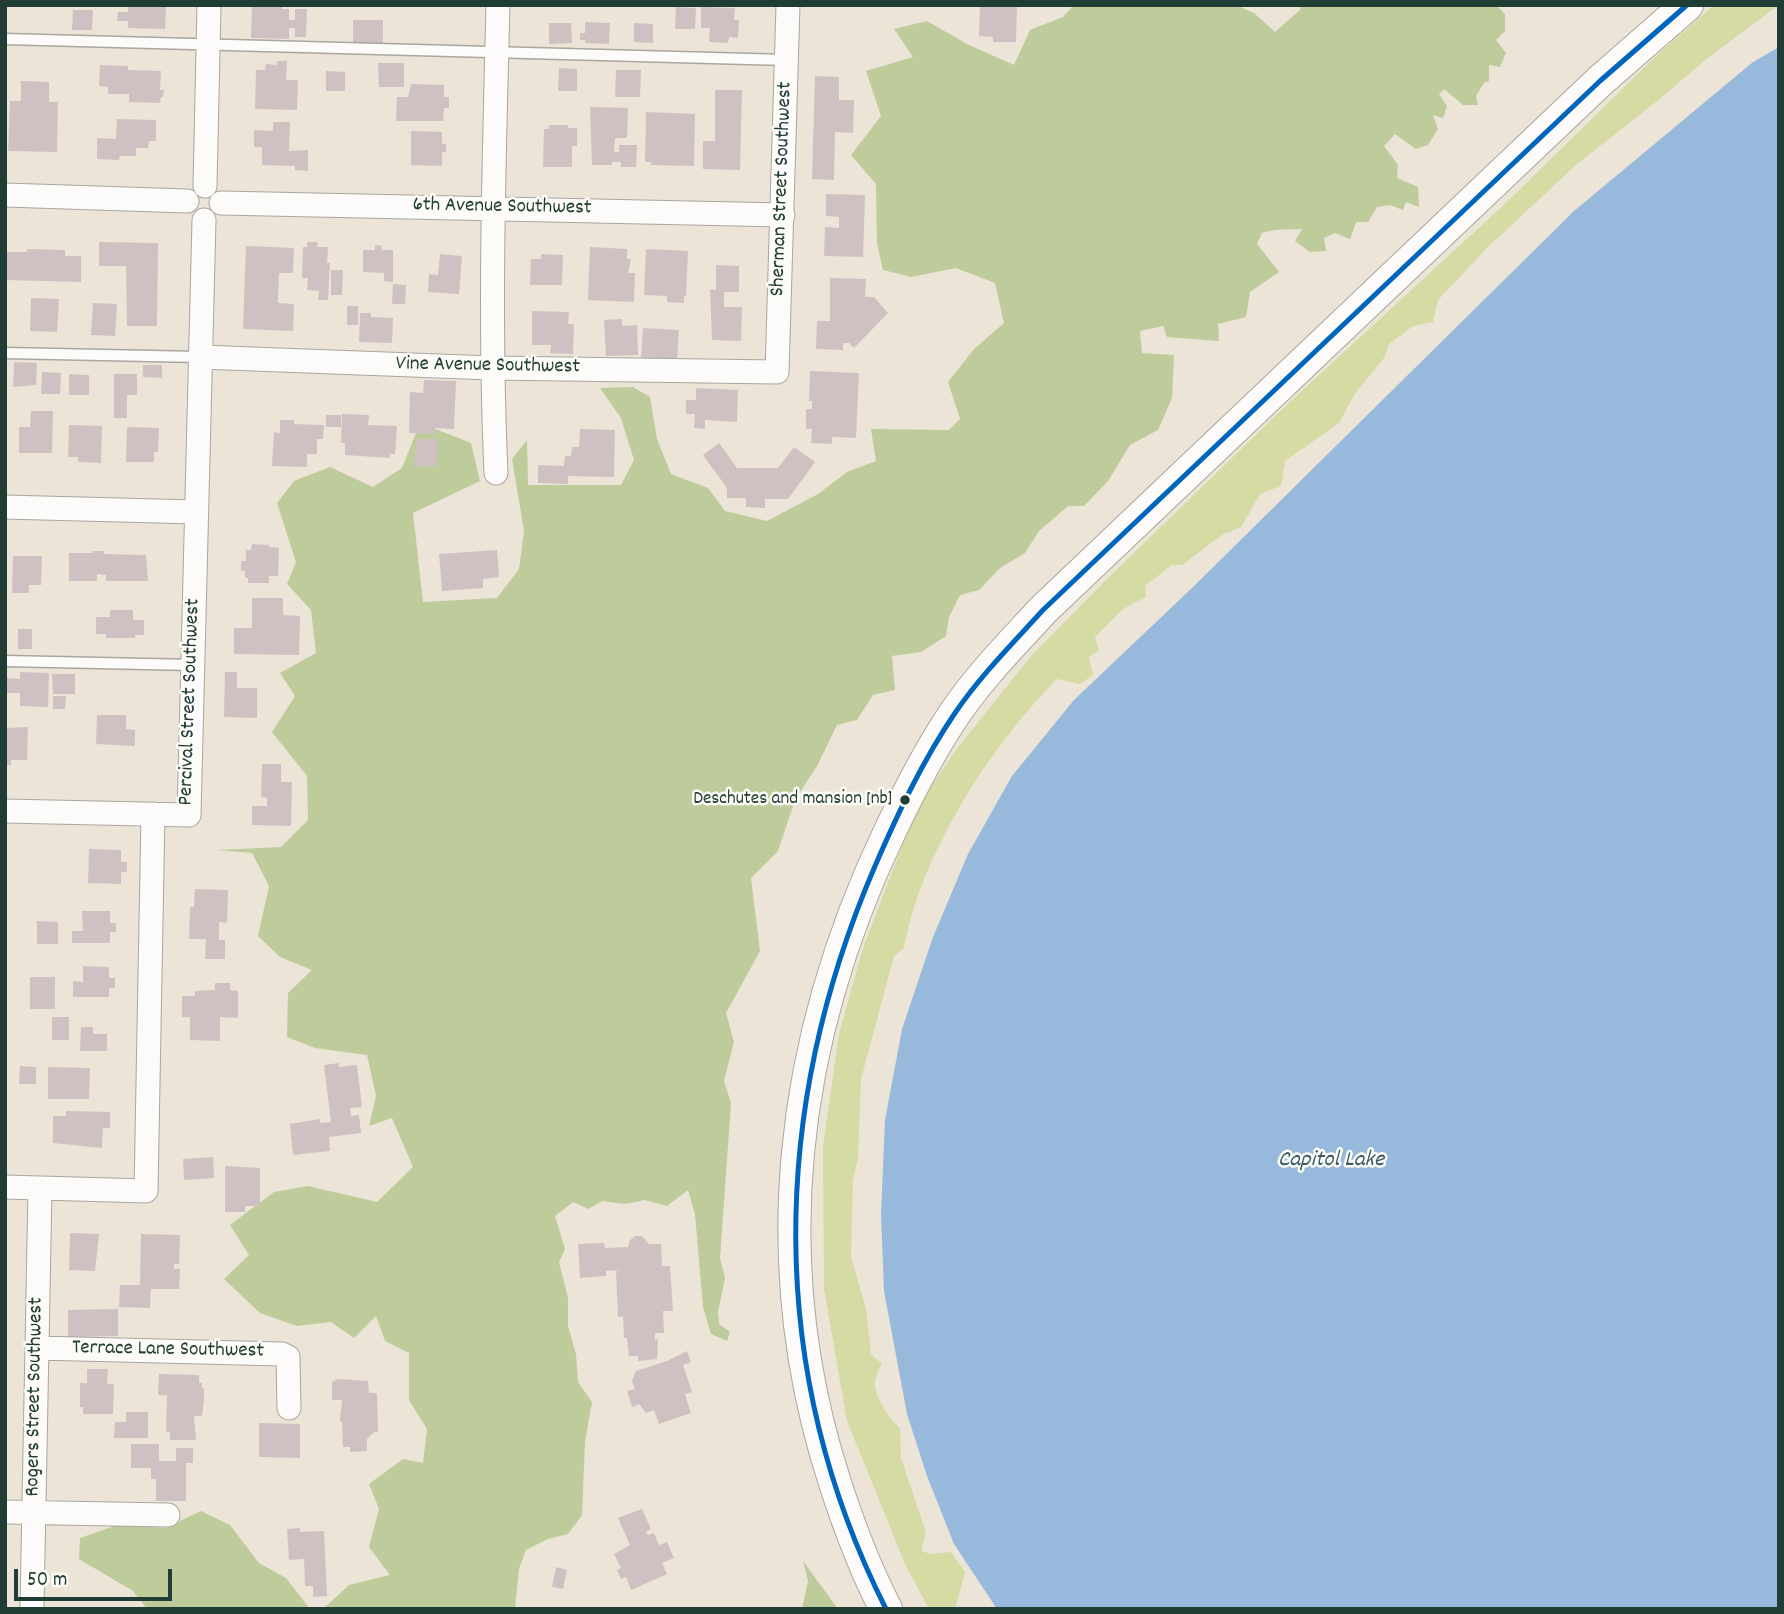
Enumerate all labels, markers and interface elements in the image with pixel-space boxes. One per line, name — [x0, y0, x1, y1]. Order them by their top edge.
street label: Sherman Street Southwest — [767, 81, 799, 297]
street label: 6th Avenue Southwest — [412, 194, 592, 222]
street label: Vine Avenue Southwest — [396, 353, 580, 381]
street label: Percival Street Southwest — [175, 598, 207, 806]
place label: Deschutes and mansion [nb] — [693, 789, 892, 811]
marker: Deschutes and mansion [nb] — [898, 793, 912, 807]
water label: Capitol Lake — [1278, 1148, 1384, 1176]
street label: Rogers Street Southwest — [22, 1297, 50, 1497]
street label: Terrace Lane Southwest — [72, 1337, 264, 1365]
scale bar — [18, 1554, 175, 1598]
text: 50 m — [27, 1566, 67, 1596]

